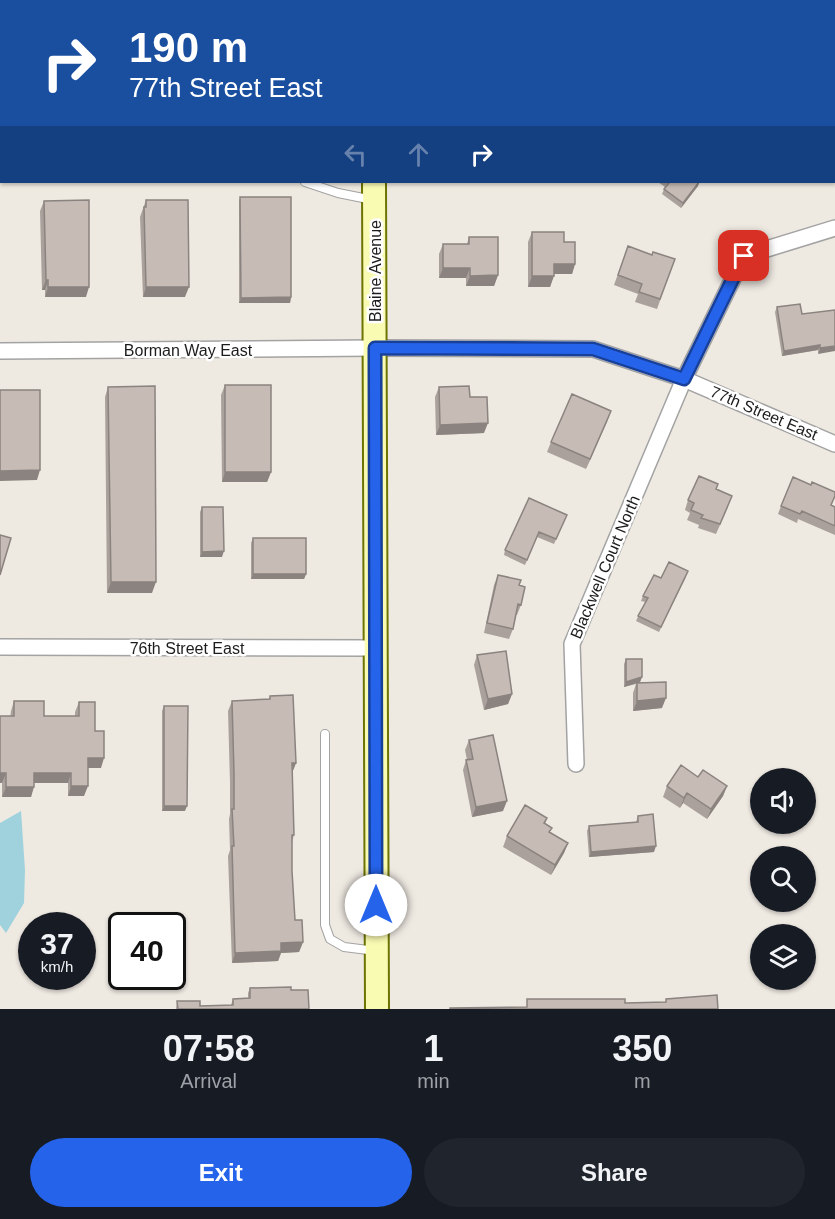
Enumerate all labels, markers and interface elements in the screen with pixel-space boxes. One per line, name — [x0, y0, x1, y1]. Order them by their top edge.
icon: right — [30, 24, 108, 102]
text: 190 m — [129, 24, 248, 71]
text: 77th Street East — [129, 73, 323, 103]
icon: left — [339, 138, 372, 171]
icon: ahead — [402, 138, 435, 171]
icon: right — [465, 138, 498, 171]
street label: Blaine Avenue — [367, 220, 384, 322]
pin — [718, 230, 769, 281]
icon: arrive — [727, 239, 760, 272]
street label: Borman Way East — [124, 342, 253, 359]
street label: 77th Street East — [708, 383, 821, 443]
street label: Blackwell Court North — [567, 493, 643, 641]
street label: 76th Street East — [130, 640, 245, 657]
map controls — [750, 768, 816, 990]
button: sound — [750, 768, 816, 834]
button: search — [750, 846, 816, 912]
position arrow — [344, 873, 408, 937]
speed limit sign: 40 — [108, 912, 186, 990]
button: layers — [750, 924, 816, 990]
text: 37 — [40, 927, 74, 960]
text: km/h — [41, 958, 73, 975]
text: 07:58 — [163, 1028, 255, 1069]
text: 1 — [423, 1028, 443, 1069]
text: 350 — [612, 1028, 672, 1069]
text: Arrival — [180, 1070, 237, 1092]
text: min — [417, 1070, 450, 1092]
text: m — [634, 1070, 651, 1092]
button: Exit — [30, 1138, 412, 1207]
button: Share — [424, 1138, 805, 1207]

